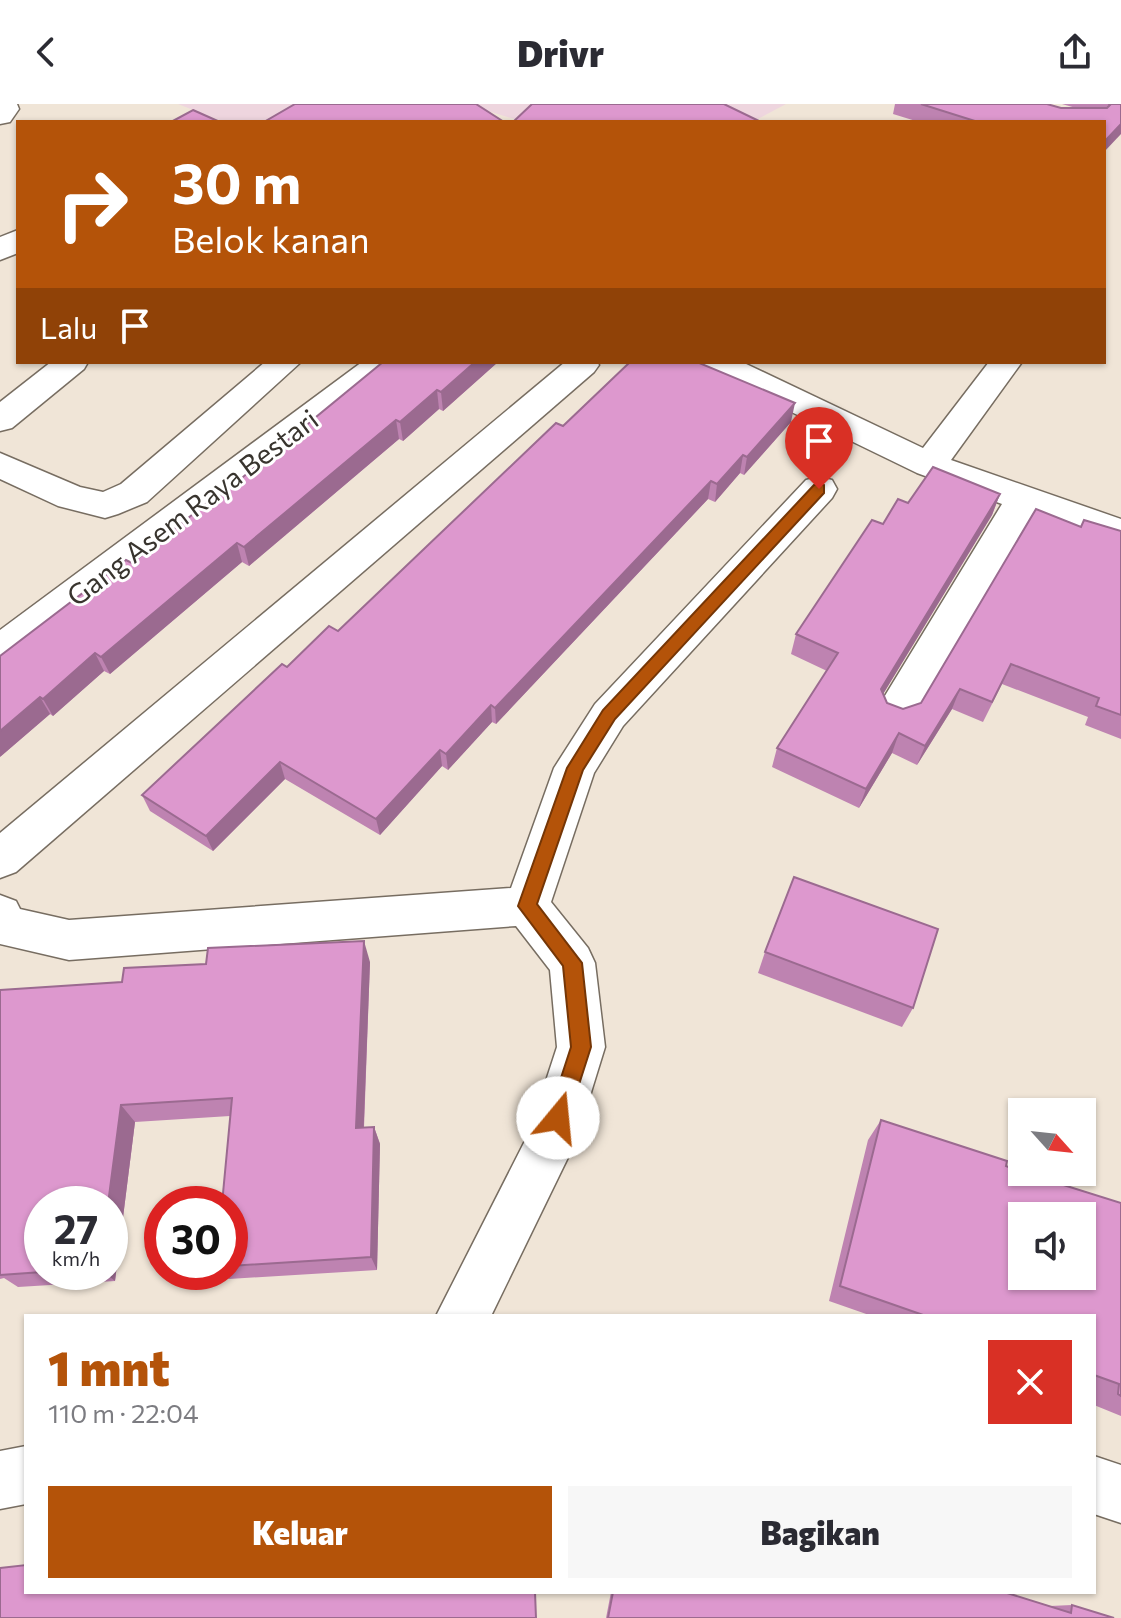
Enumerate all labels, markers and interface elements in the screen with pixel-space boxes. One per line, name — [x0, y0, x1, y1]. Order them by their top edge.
icon: back — [24, 30, 68, 74]
text: Drivr — [517, 30, 604, 74]
icon: share — [1053, 30, 1097, 74]
text: 30 m — [172, 147, 301, 216]
icon: right — [40, 152, 144, 256]
text: Belok kanan — [172, 216, 370, 260]
icon: arrive — [113, 304, 157, 348]
text: Lalu — [40, 308, 97, 345]
street label: Gang Asem Raya Bestari — [60, 401, 324, 613]
pin — [785, 407, 853, 489]
icon: arrive — [797, 419, 841, 463]
position arrow — [516, 1076, 600, 1160]
north arrow — [1008, 1098, 1096, 1186]
map controls — [1008, 1098, 1096, 1290]
speed limit sign: 30 — [144, 1186, 248, 1290]
button: sound — [1008, 1202, 1096, 1290]
text: 27 — [54, 1203, 98, 1252]
text: km/h — [52, 1246, 100, 1270]
text: 1 mnt — [48, 1337, 170, 1396]
button: close — [988, 1340, 1072, 1424]
text: 110 m · 22:04 — [48, 1397, 199, 1428]
button: Keluar — [48, 1486, 552, 1578]
button: Bagikan — [568, 1486, 1072, 1578]

